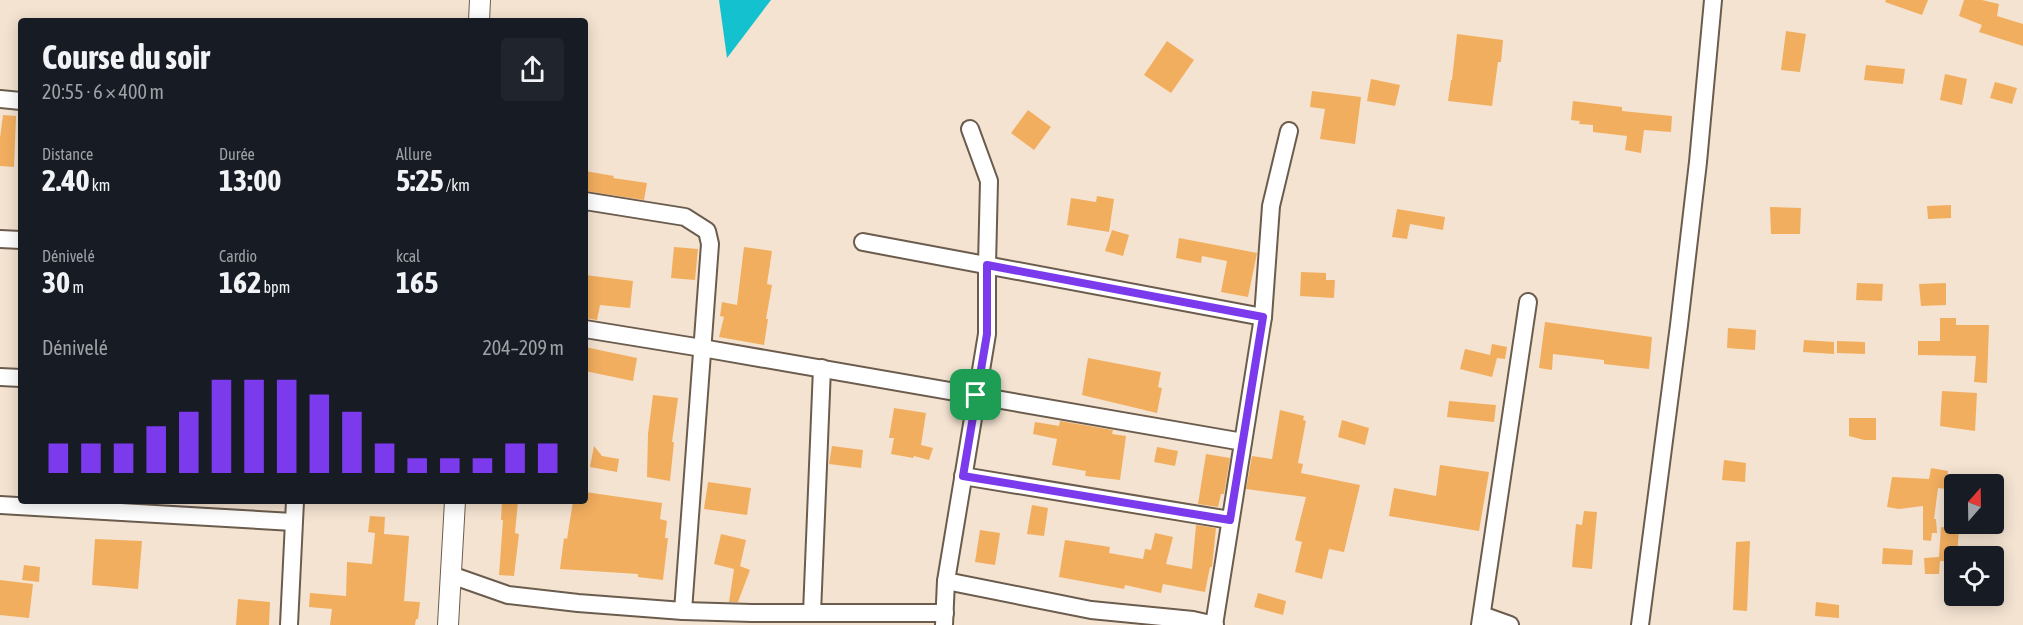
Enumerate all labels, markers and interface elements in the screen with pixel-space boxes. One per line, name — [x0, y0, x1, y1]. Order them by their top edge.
text: Course du soir — [42, 38, 210, 76]
button: share — [501, 38, 564, 101]
text: 20:55 · 6 × 400 m — [42, 80, 164, 103]
text: Distance — [42, 145, 93, 163]
text: Durée — [219, 145, 255, 163]
text: Allure — [396, 145, 432, 163]
text: 2.40 — [42, 163, 90, 197]
text: 13:00 — [219, 163, 281, 197]
text: 5:25 — [396, 163, 444, 197]
text: km — [90, 176, 110, 194]
text: /km — [444, 176, 470, 194]
text: Dénivelé — [42, 247, 95, 265]
text: Cardio — [219, 247, 257, 265]
text: kcal — [396, 247, 420, 265]
text: 30 — [42, 265, 70, 299]
text: 162 — [219, 265, 261, 299]
text: 165 — [396, 265, 438, 299]
text: m — [70, 278, 84, 296]
text: bpm — [261, 278, 290, 296]
text: Dénivelé — [42, 336, 108, 359]
text: 204–209 m — [482, 336, 564, 359]
pin — [950, 369, 1001, 420]
icon: arrive — [959, 378, 992, 411]
north arrow — [1944, 474, 2004, 534]
map controls — [1944, 474, 2004, 606]
button: locate — [1944, 546, 2004, 606]

